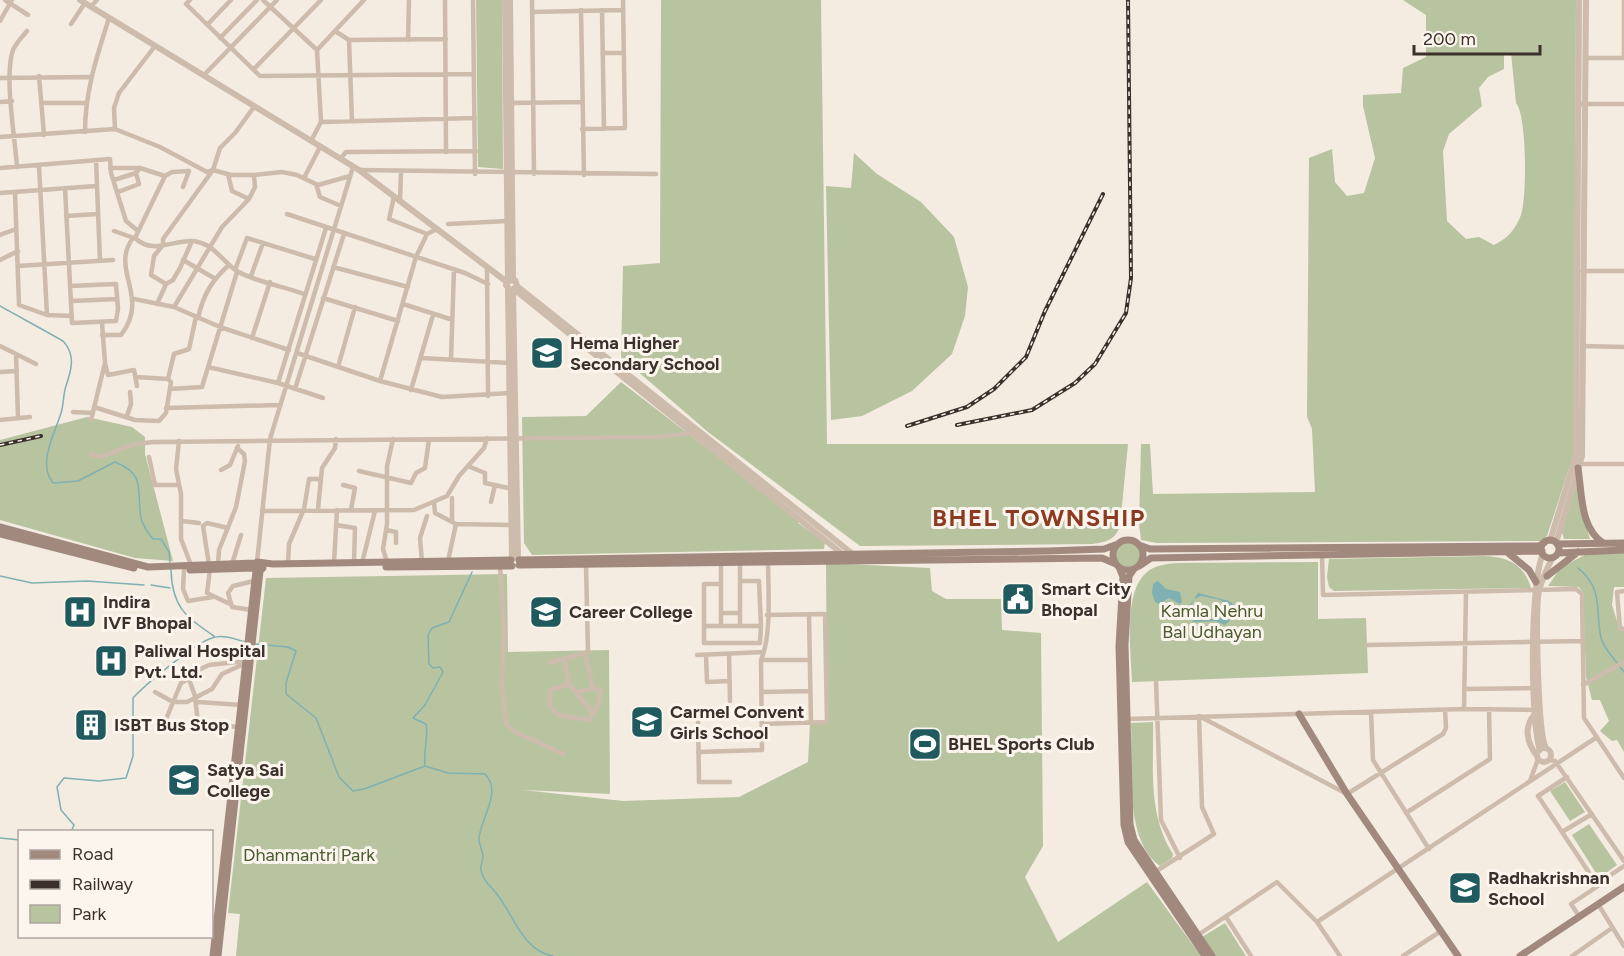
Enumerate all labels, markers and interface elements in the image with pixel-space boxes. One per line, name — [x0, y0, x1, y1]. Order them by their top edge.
scale bar — [1414, 18, 1540, 56]
text: 200 m — [1423, 28, 1476, 50]
place label: Hema Higher Secondary School — [570, 332, 720, 375]
school or university icon: Hema Higher Secondary School — [529, 335, 565, 371]
district label: BHEL TOWNSHIP — [932, 503, 1146, 532]
place label: Smart City Bhopal — [1041, 578, 1132, 621]
public building icon: Smart City Bhopal — [1000, 581, 1036, 617]
place label: Indira IVF Bhopal — [103, 591, 192, 634]
hospital icon: Indira IVF Bhopal — [62, 594, 98, 630]
school or university icon: Career College — [528, 594, 564, 630]
park label: Kamla Nehru Bal Udhayan — [1161, 600, 1263, 643]
place label: Career College — [569, 601, 693, 623]
place label: Paliwal Hospital Pvt. Ltd. — [134, 640, 265, 683]
hospital icon: Paliwal Hospital Pvt. Ltd. — [93, 643, 129, 679]
place label: Carmel Convent Girls School — [670, 701, 804, 744]
school or university icon: Carmel Convent Girls School — [629, 704, 665, 740]
building icon: ISBT Bus Stop — [73, 707, 109, 743]
place label: ISBT Bus Stop — [114, 714, 229, 736]
sports icon: BHEL Sports Club — [907, 726, 943, 762]
place label: BHEL Sports Club — [948, 733, 1095, 755]
place label: Satya Sai College — [207, 759, 284, 802]
school or university icon: Satya Sai College — [166, 762, 202, 798]
legend — [18, 830, 213, 938]
text: Road — [72, 843, 113, 865]
park label: Dhanmantri Park — [243, 844, 375, 866]
place label: Radhakrishnan School — [1488, 867, 1610, 910]
school or university icon: Radhakrishnan School — [1447, 870, 1483, 906]
text: Railway — [72, 873, 134, 895]
text: Park — [72, 903, 107, 925]

